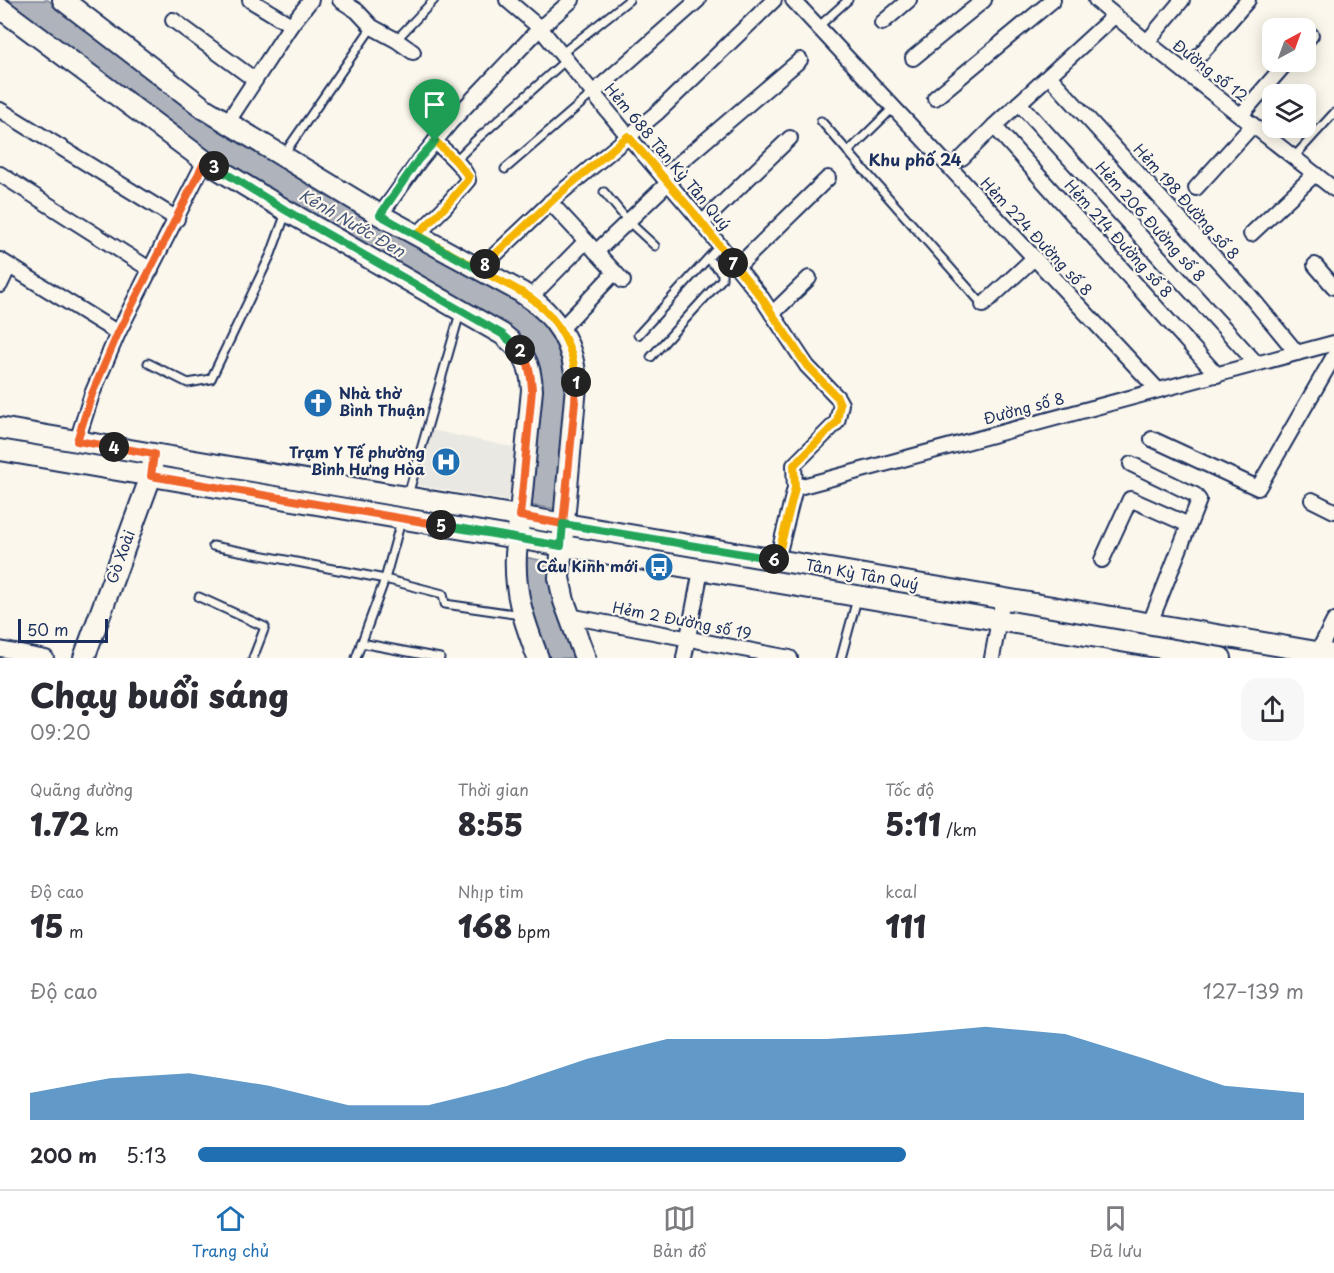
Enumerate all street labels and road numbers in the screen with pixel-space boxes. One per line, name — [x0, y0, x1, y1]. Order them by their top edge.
street label: Đường số 12 — [1168, 33, 1253, 107]
street label: Hẻm 688 Tân Kỳ Tân Quý — [600, 77, 737, 235]
street label: Hẻm 198 Đường số 8 — [1129, 138, 1245, 264]
street label: Hẻm 206 Đường số 8 — [1091, 156, 1211, 286]
street label: Hẻm 224 Đường số 8 — [976, 172, 1098, 300]
street label: Hẻm 214 Đường số 8 — [1060, 174, 1178, 302]
street label: Đường số 8 — [981, 386, 1067, 429]
street label: Gò Xoài — [99, 527, 140, 586]
street label: Tân Kỳ Tân Quý — [804, 552, 921, 595]
street label: Hẻm 2 Đường số 19 — [611, 595, 754, 644]

